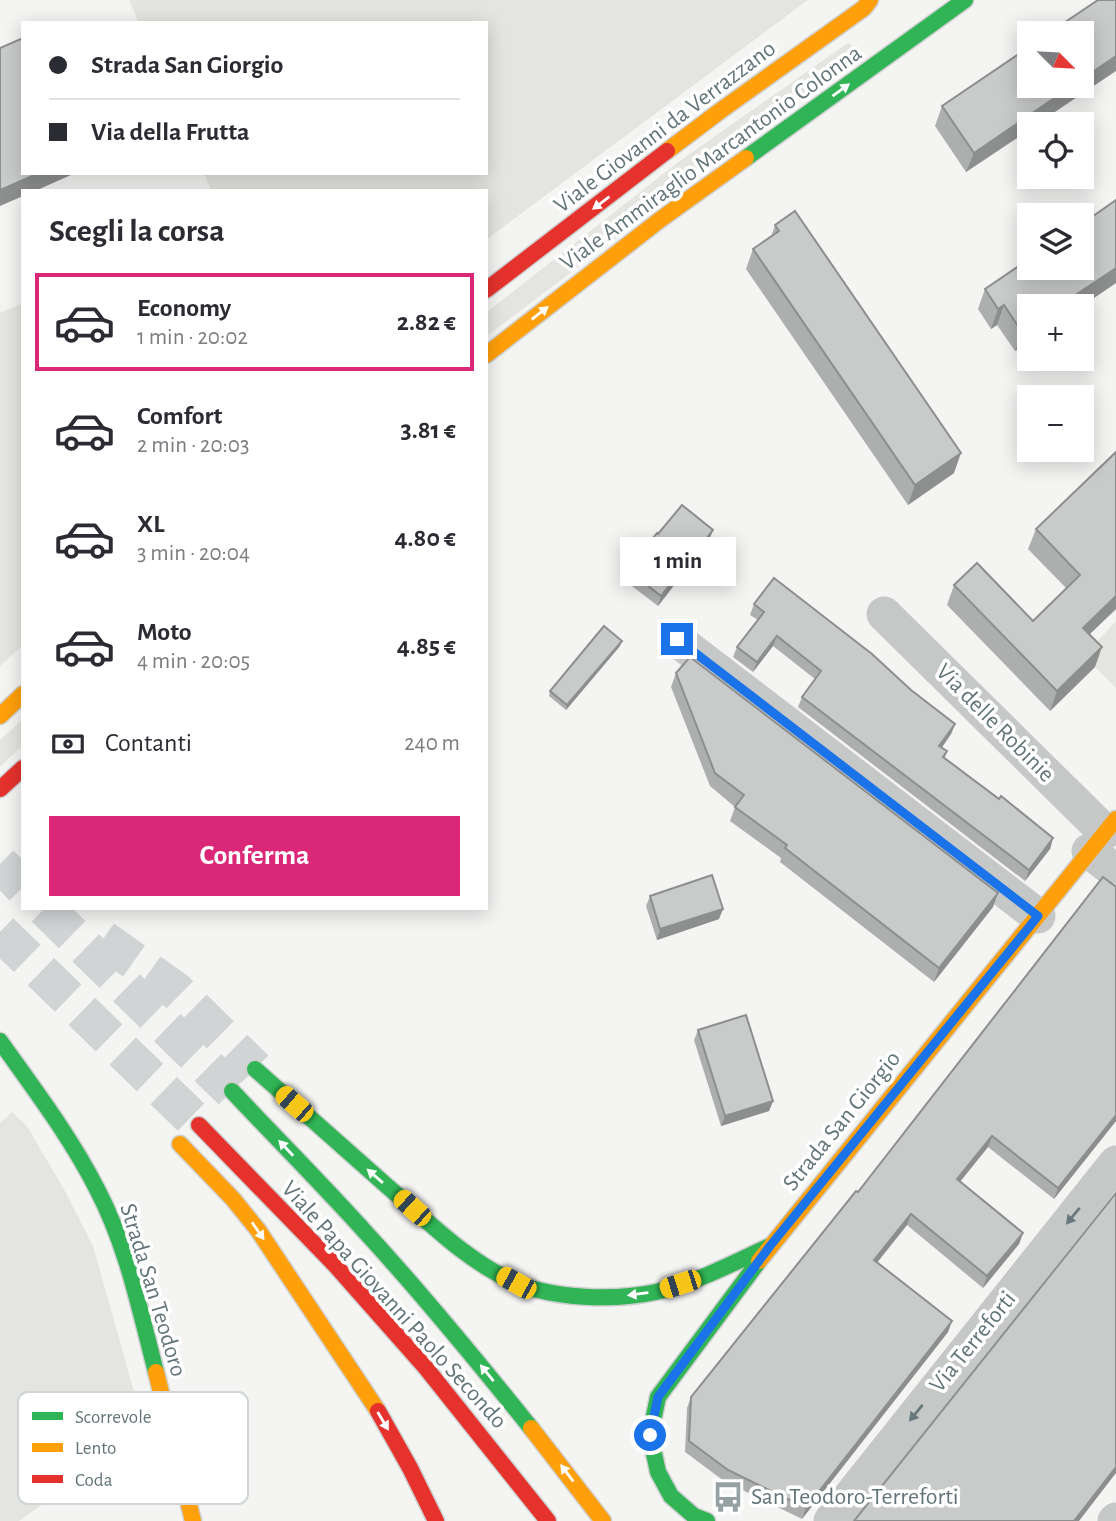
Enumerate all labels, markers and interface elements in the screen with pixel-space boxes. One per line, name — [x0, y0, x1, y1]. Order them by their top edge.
north arrow — [1017, 21, 1094, 98]
map controls — [1017, 21, 1094, 462]
street label: Viale Giovanni da Verrazzano — [550, 36, 780, 218]
street label: Viale Ammiraglio Marcantonio Colonna — [556, 41, 866, 275]
text: Strada San Giorgio — [91, 52, 283, 78]
one-way arrow — [832, 83, 850, 97]
button: locate — [1017, 112, 1094, 189]
text: Via della Frutta — [91, 119, 249, 145]
one-way arrow — [592, 195, 610, 210]
button: layers — [1017, 203, 1094, 280]
text: Scegli la corsa — [49, 215, 225, 247]
icon: car — [53, 291, 116, 354]
button: + — [1017, 294, 1094, 371]
text: Economy — [137, 295, 231, 321]
one-way arrow — [531, 306, 549, 321]
text: 2.82 € — [397, 309, 456, 335]
text: 1 min · 20:02 — [137, 326, 248, 349]
button: − — [1017, 385, 1094, 462]
icon: car — [53, 399, 116, 462]
text: Comfort — [137, 403, 222, 429]
text: 3.81 € — [401, 417, 456, 443]
text: 2 min · 20:03 — [137, 434, 249, 457]
icon: car — [53, 507, 116, 570]
text: XL — [137, 511, 164, 537]
text: 4.80 € — [395, 525, 456, 551]
callout: 1 min — [619, 538, 735, 586]
text: 3 min · 20:04 — [137, 542, 250, 565]
text: 1 min — [654, 550, 702, 573]
icon: car — [53, 615, 116, 678]
text: Moto — [137, 619, 192, 645]
route end — [661, 623, 693, 655]
text: 4.85 € — [397, 633, 456, 659]
text: 4 min · 20:05 — [137, 650, 250, 673]
street label: Via delle Robinie — [931, 659, 1059, 787]
icon: cash — [49, 725, 87, 763]
text: Contanti — [105, 730, 192, 756]
text: 240 m — [404, 732, 460, 755]
button: Conferma — [49, 816, 460, 896]
street label: Strada San Giorgio — [779, 1047, 905, 1195]
car — [272, 1082, 317, 1126]
one-way arrow — [279, 1140, 295, 1157]
one-way arrow — [367, 1169, 384, 1184]
street label: Viale Papa Giovanni Paolo Secondo — [277, 1177, 511, 1433]
car — [390, 1186, 435, 1230]
street label: Strada San Teodoro — [115, 1201, 191, 1379]
one-way arrow — [1066, 1207, 1081, 1225]
one-way arrow — [251, 1222, 265, 1240]
car — [493, 1264, 540, 1302]
car — [657, 1268, 704, 1300]
street label: Via Terreforti — [925, 1287, 1021, 1397]
one-way arrow — [627, 1289, 649, 1300]
one-way arrow — [480, 1364, 495, 1381]
legend — [18, 1392, 248, 1504]
one-way arrow — [909, 1404, 924, 1422]
text: Scorrevole — [75, 1408, 152, 1427]
one-way arrow — [377, 1412, 389, 1431]
route start — [634, 1419, 666, 1451]
text: Lento — [75, 1439, 116, 1458]
one-way arrow — [560, 1464, 574, 1482]
text: Coda — [75, 1471, 113, 1490]
bus stop icon: San Teodoro-Terreforti — [711, 1480, 745, 1514]
place label: San Teodoro-Terreforti — [751, 1485, 959, 1509]

